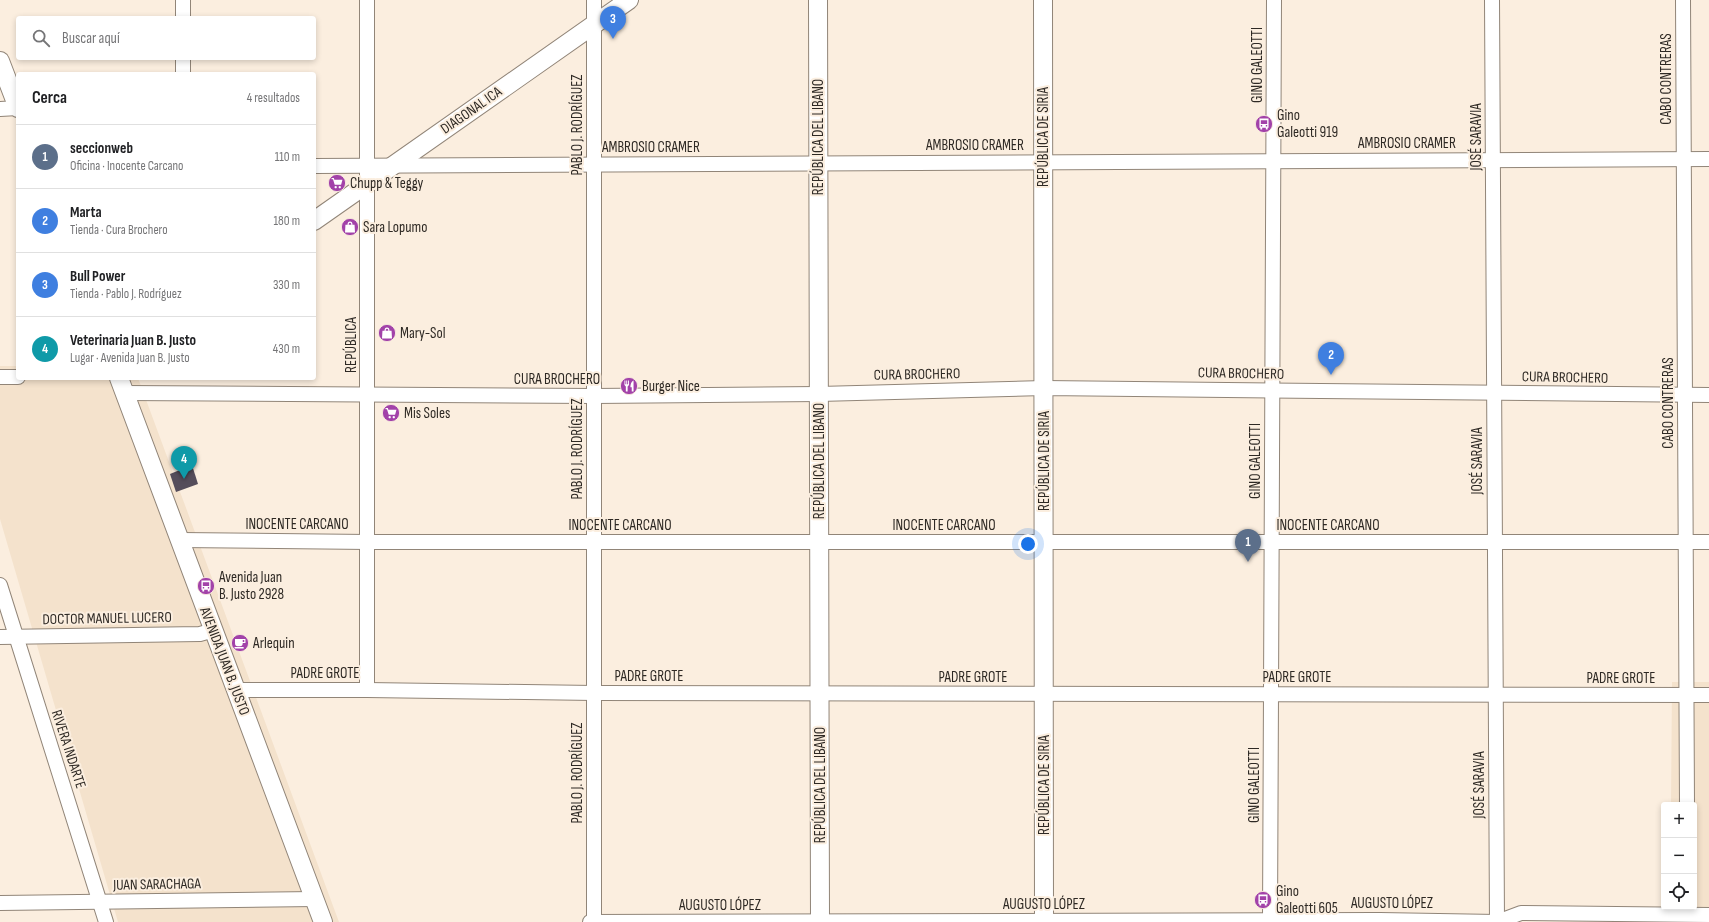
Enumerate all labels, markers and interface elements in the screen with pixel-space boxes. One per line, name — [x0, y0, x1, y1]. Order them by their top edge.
pin: 3 — [600, 6, 626, 39]
search box — [16, 16, 316, 60]
icon: search — [30, 27, 52, 49]
street label: GINO GALEOTTI — [1248, 27, 1267, 103]
text: Buscar aquí — [62, 29, 120, 48]
street label: CABO CONTRERAS — [1657, 33, 1676, 125]
street label: PABLO J. RODRÍGUEZ — [568, 74, 587, 176]
street label: REPÚBLICA DEL LIBANO — [809, 79, 828, 195]
street label: DIAGONAL ICA — [437, 82, 506, 138]
street label: REPÚBLICA DE SIRIA — [1034, 86, 1053, 187]
text: Cerca — [32, 88, 67, 108]
text: 4 resultados — [247, 90, 300, 106]
street label: JOSÉ SARAVIA — [1467, 103, 1486, 172]
place label: Gino Galeotti 919 — [1277, 106, 1338, 142]
bus stop icon: Gino Galeotti 919 — [1254, 114, 1274, 134]
street label: AMBROSIO CRAMER — [1357, 134, 1456, 153]
street label: AMBROSIO CRAMER — [925, 136, 1024, 155]
street label: AMBROSIO CRAMER — [601, 138, 700, 157]
text: seccionweb — [70, 139, 133, 158]
text: 1 — [42, 149, 48, 165]
text: 110 m — [275, 149, 300, 165]
text: Oficina · Inocente Carcano — [70, 158, 183, 174]
supermarket icon: Chupp & Teggy — [327, 173, 347, 193]
place label: Chupp & Teggy — [350, 174, 424, 193]
text: Marta — [70, 203, 102, 222]
text: 2 — [42, 213, 48, 229]
text: 180 m — [274, 213, 300, 229]
shop icon: Sara Lopumo — [340, 217, 360, 237]
place label: Sara Lopumo — [363, 218, 427, 237]
text: Tienda · Cura Brochero — [70, 222, 168, 238]
text: Bull Power — [70, 267, 125, 286]
text: 3 — [42, 277, 48, 293]
text: 330 m — [273, 277, 300, 293]
text: Tienda · Pablo J. Rodríguez — [70, 286, 182, 302]
street label: REPÚBLICA — [342, 317, 361, 373]
shop icon: Mary-Sol — [377, 323, 397, 343]
place label: Mary-Sol — [400, 324, 446, 343]
text: Veterinaria Juan B. Justo — [70, 331, 196, 350]
text: 4 — [42, 341, 48, 357]
text: 430 m — [273, 341, 300, 357]
pin: 2 — [1318, 342, 1344, 375]
text: Lugar · Avenida Juan B. Justo — [70, 350, 190, 366]
street label: CABO CONTRERAS — [1659, 357, 1678, 449]
street label: CURA BROCHERO — [1198, 363, 1284, 384]
street label: CURA BROCHERO — [874, 364, 960, 385]
street label: CURA BROCHERO — [1522, 367, 1608, 388]
street label: CURA BROCHERO — [514, 370, 600, 389]
restaurant icon: Burger Nice — [619, 376, 639, 396]
place label: Burger Nice — [642, 377, 700, 396]
street label: PABLO J. RODRÍGUEZ — [568, 398, 587, 500]
supermarket icon: Mis Soles — [381, 403, 401, 423]
street label: REPÚBLICA DEL LIBANO — [810, 403, 829, 519]
place label: Mis Soles — [404, 404, 450, 423]
street label: REPÚBLICA DE SIRIA — [1035, 410, 1054, 511]
street label: GINO GALEOTTI — [1246, 423, 1265, 499]
street label: JOSÉ SARAVIA — [1468, 427, 1487, 496]
pin: 4 — [171, 446, 197, 479]
street label: INOCENTE CARCANO — [245, 515, 349, 534]
street label: INOCENTE CARCANO — [568, 516, 672, 535]
street label: INOCENTE CARCANO — [892, 516, 996, 535]
street label: INOCENTE CARCANO — [1276, 516, 1380, 535]
pin: 1 — [1235, 529, 1261, 562]
your location — [1018, 534, 1038, 554]
place label: Avenida Juan B. Justo 2928 — [218, 568, 284, 604]
bus stop icon: Avenida Juan B. Justo 2928 — [196, 576, 216, 596]
street label: AVENIDA JUAN B. JUSTO — [195, 604, 254, 718]
street label: DOCTOR MANUEL LUCERO — [42, 608, 172, 629]
cafe icon: Arlequin — [230, 633, 250, 653]
place label: Arlequin — [252, 634, 295, 653]
street label: PADRE GROTE — [290, 664, 360, 683]
street label: PADRE GROTE — [614, 667, 684, 686]
street label: PADRE GROTE — [938, 668, 1008, 687]
street label: PADRE GROTE — [1262, 668, 1332, 687]
street label: PADRE GROTE — [1586, 669, 1656, 688]
street label: RIVERA INDARTE — [47, 707, 90, 791]
street label: PABLO J. RODRÍGUEZ — [568, 722, 587, 824]
street label: REPÚBLICA DEL LIBANO — [811, 727, 830, 843]
street label: REPÚBLICA DE SIRIA — [1035, 734, 1054, 835]
street label: GINO GALEOTTI — [1245, 747, 1264, 823]
street label: JOSÉ SARAVIA — [1470, 751, 1489, 820]
map controls — [1661, 802, 1697, 910]
button: + — [1661, 802, 1697, 838]
button: − — [1661, 838, 1697, 874]
street label: JUAN SARACHAGA — [112, 874, 202, 895]
button: locate — [1661, 874, 1697, 910]
place label: Gino Galeotti 605 — [1276, 882, 1338, 918]
bus stop icon: Gino Galeotti 605 — [1253, 890, 1273, 910]
street label: AUGUSTO LÓPEZ — [1350, 894, 1433, 913]
street label: AUGUSTO LÓPEZ — [1002, 895, 1085, 914]
street label: AUGUSTO LÓPEZ — [678, 896, 761, 915]

